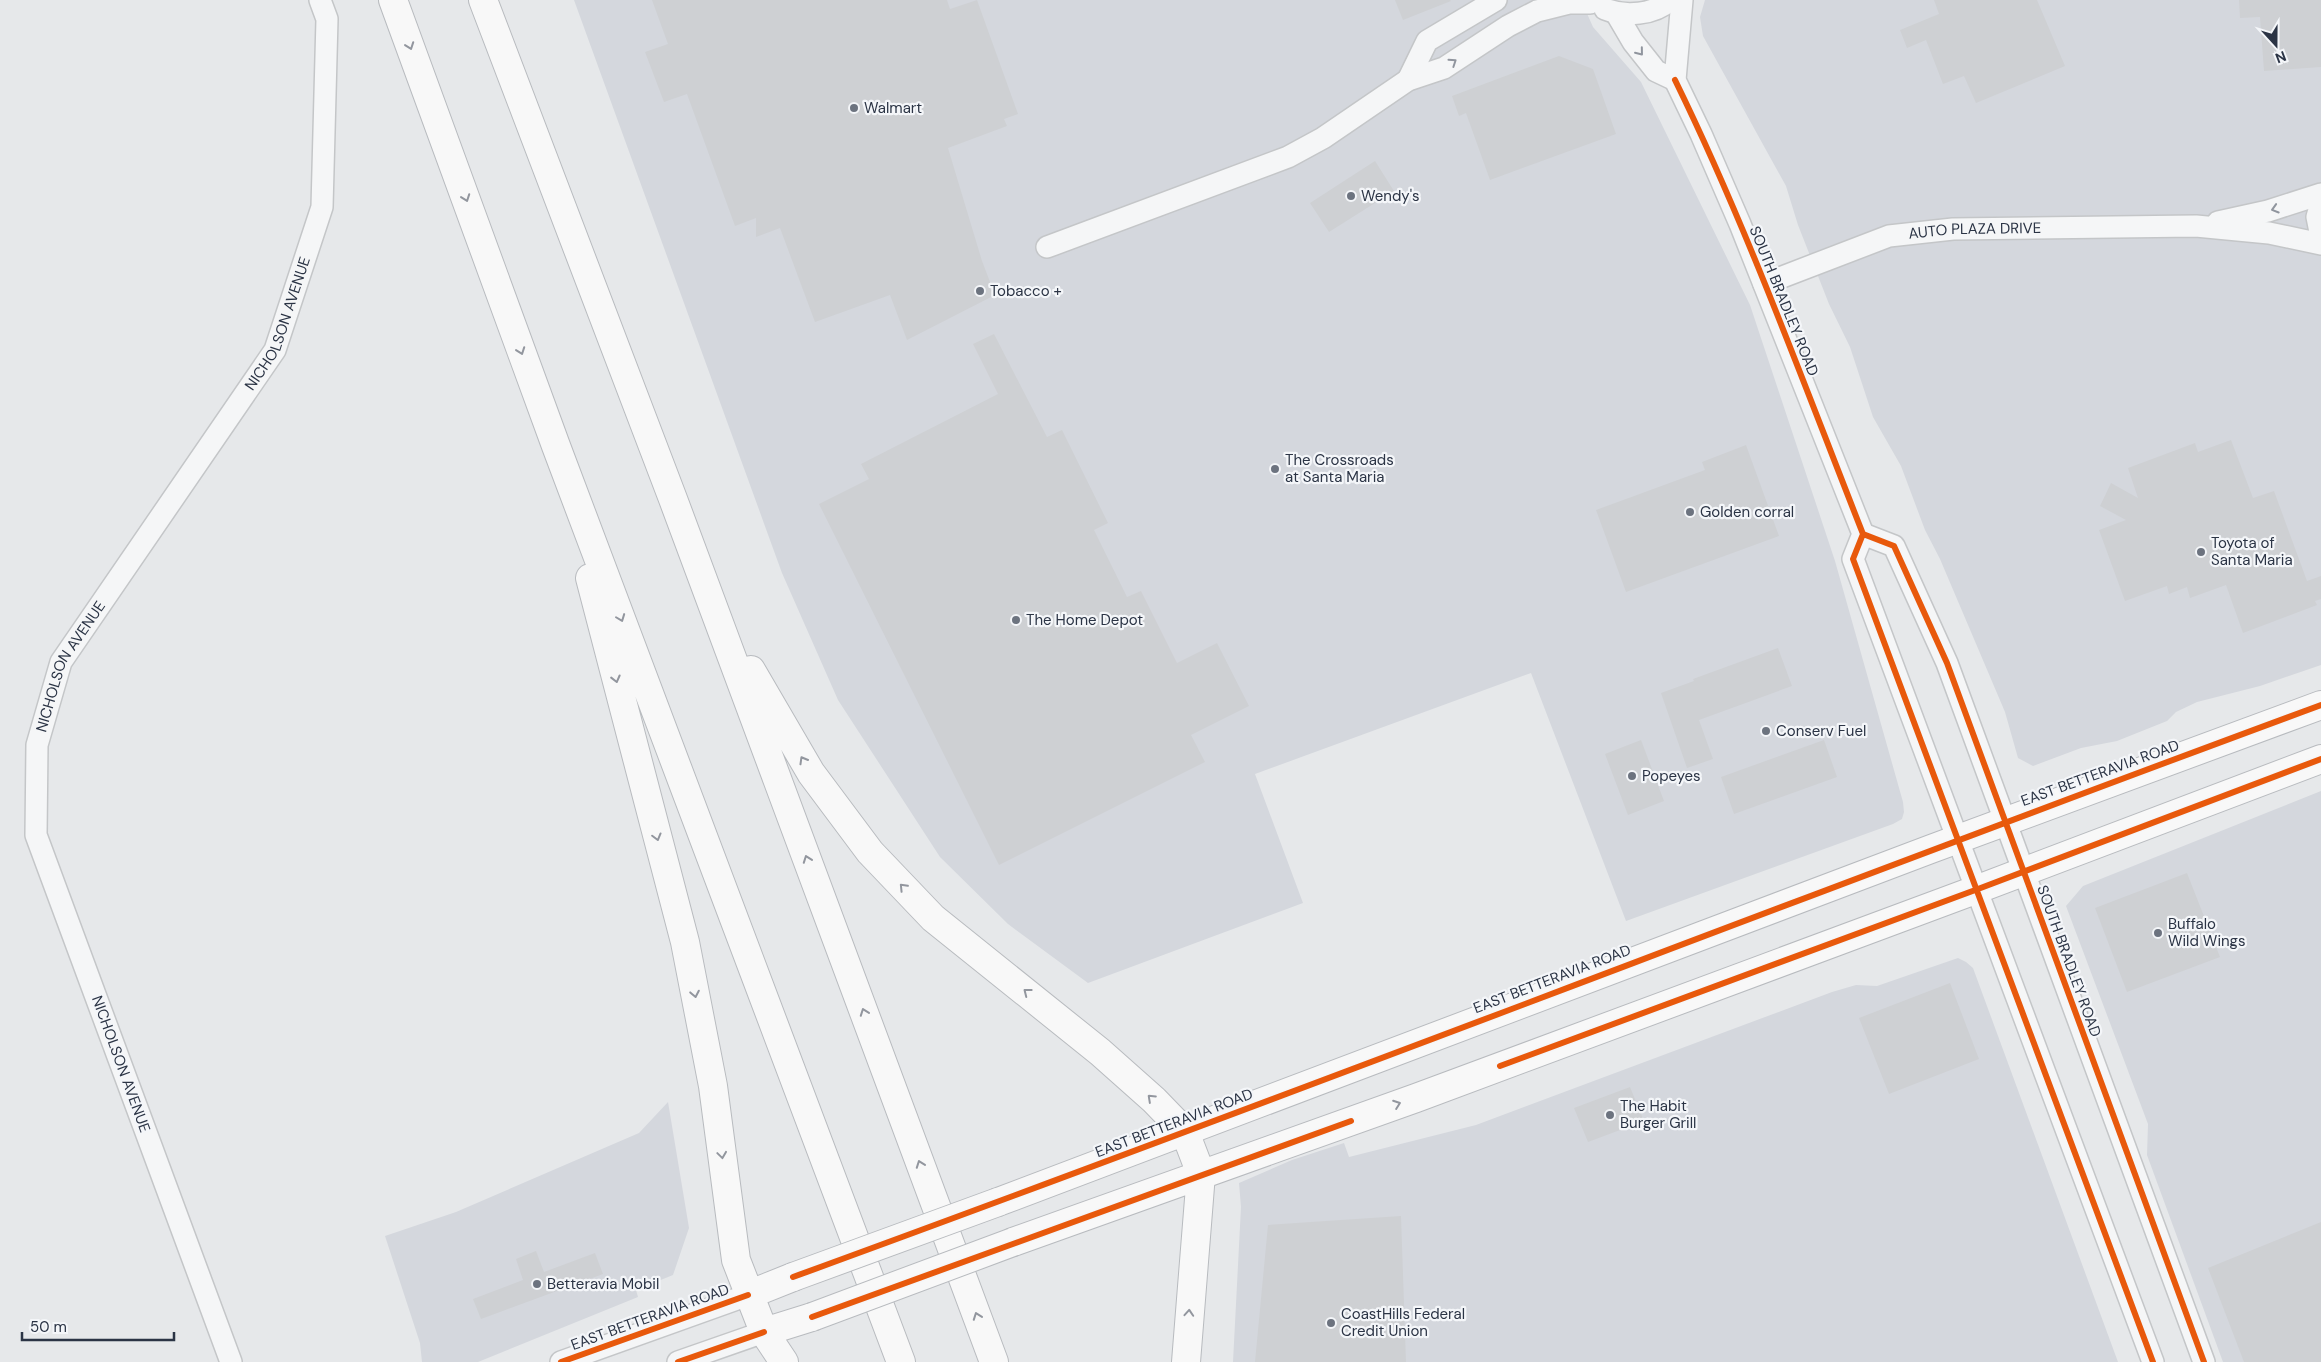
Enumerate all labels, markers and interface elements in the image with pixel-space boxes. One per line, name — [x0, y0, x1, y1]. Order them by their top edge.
north arrow — [2251, 20, 2301, 70]
one-way arrow — [404, 41, 414, 50]
one-way arrow — [1635, 46, 1643, 55]
text: N — [2273, 47, 2289, 67]
one-way arrow — [1447, 59, 1456, 69]
place label: Walmart — [864, 98, 922, 118]
marker: Walmart — [848, 102, 860, 114]
place label: Wendy's — [1361, 186, 1420, 206]
marker: Wendy's — [1345, 190, 1357, 202]
one-way arrow — [460, 194, 470, 202]
one-way arrow — [2271, 203, 2279, 213]
street label: AUTO PLAZA DRIVE — [1907, 218, 2041, 244]
street label: SOUTH BRADLEY ROAD — [1745, 223, 1823, 379]
street label: NICHOLSON AVENUE — [240, 254, 315, 394]
place label: Tobacco + — [990, 281, 1062, 301]
marker: Tobacco + — [974, 285, 986, 297]
one-way arrow — [515, 346, 525, 355]
place label: The Crossroads at Santa Maria — [1285, 450, 1394, 487]
marker: The Crossroads at Santa Maria — [1269, 463, 1281, 475]
place label: Golden corral — [1700, 502, 1794, 522]
marker: Golden corral — [1684, 506, 1696, 518]
place label: Toyota of Santa Maria — [2211, 533, 2293, 570]
marker: Toyota of Santa Maria — [2195, 546, 2207, 558]
street label: NICHOLSON AVENUE — [31, 597, 110, 734]
place label: The Home Depot — [1026, 610, 1143, 630]
one-way arrow — [615, 613, 625, 622]
marker: The Home Depot — [1010, 614, 1022, 626]
one-way arrow — [610, 675, 620, 683]
place label: Conserv Fuel — [1776, 721, 1866, 741]
marker: Conserv Fuel — [1760, 725, 1772, 737]
street label: EAST BETTERAVIA ROAD — [2018, 735, 2182, 811]
one-way arrow — [800, 756, 810, 765]
place label: Popeyes — [1642, 766, 1700, 786]
marker: Popeyes — [1626, 770, 1638, 782]
one-way arrow — [651, 832, 661, 840]
one-way arrow — [803, 856, 813, 864]
street label: SOUTH BRADLEY ROAD — [2032, 882, 2106, 1040]
one-way arrow — [900, 884, 909, 893]
place label: Buffalo Wild Wings — [2168, 914, 2246, 951]
marker: Buffalo Wild Wings — [2152, 927, 2164, 939]
street label: EAST BETTERAVIA ROAD — [1470, 940, 1634, 1018]
one-way arrow — [690, 990, 700, 999]
one-way arrow — [1024, 990, 1033, 998]
street label: NICHOLSON AVENUE — [87, 993, 155, 1135]
one-way arrow — [860, 1008, 870, 1016]
street label: EAST BETTERAVIA ROAD — [1092, 1084, 1256, 1162]
one-way arrow — [1147, 1094, 1156, 1103]
place label: The Habit Burger Grill — [1620, 1096, 1696, 1133]
one-way arrow — [1393, 1100, 1401, 1110]
marker: The Habit Burger Grill — [1604, 1109, 1616, 1121]
one-way arrow — [716, 1151, 727, 1159]
one-way arrow — [916, 1160, 926, 1169]
place label: Betteravia Mobil — [547, 1274, 659, 1294]
marker: Betteravia Mobil — [531, 1278, 543, 1290]
street label: EAST BETTERAVIA ROAD — [568, 1279, 732, 1355]
place label: CoastHills Federal Credit Union — [1341, 1304, 1465, 1341]
one-way arrow — [1184, 1309, 1195, 1317]
scale bar — [22, 1310, 175, 1342]
one-way arrow — [973, 1313, 983, 1321]
text: 50 m — [30, 1317, 67, 1337]
marker: CoastHills Federal Credit Union — [1325, 1317, 1337, 1329]

